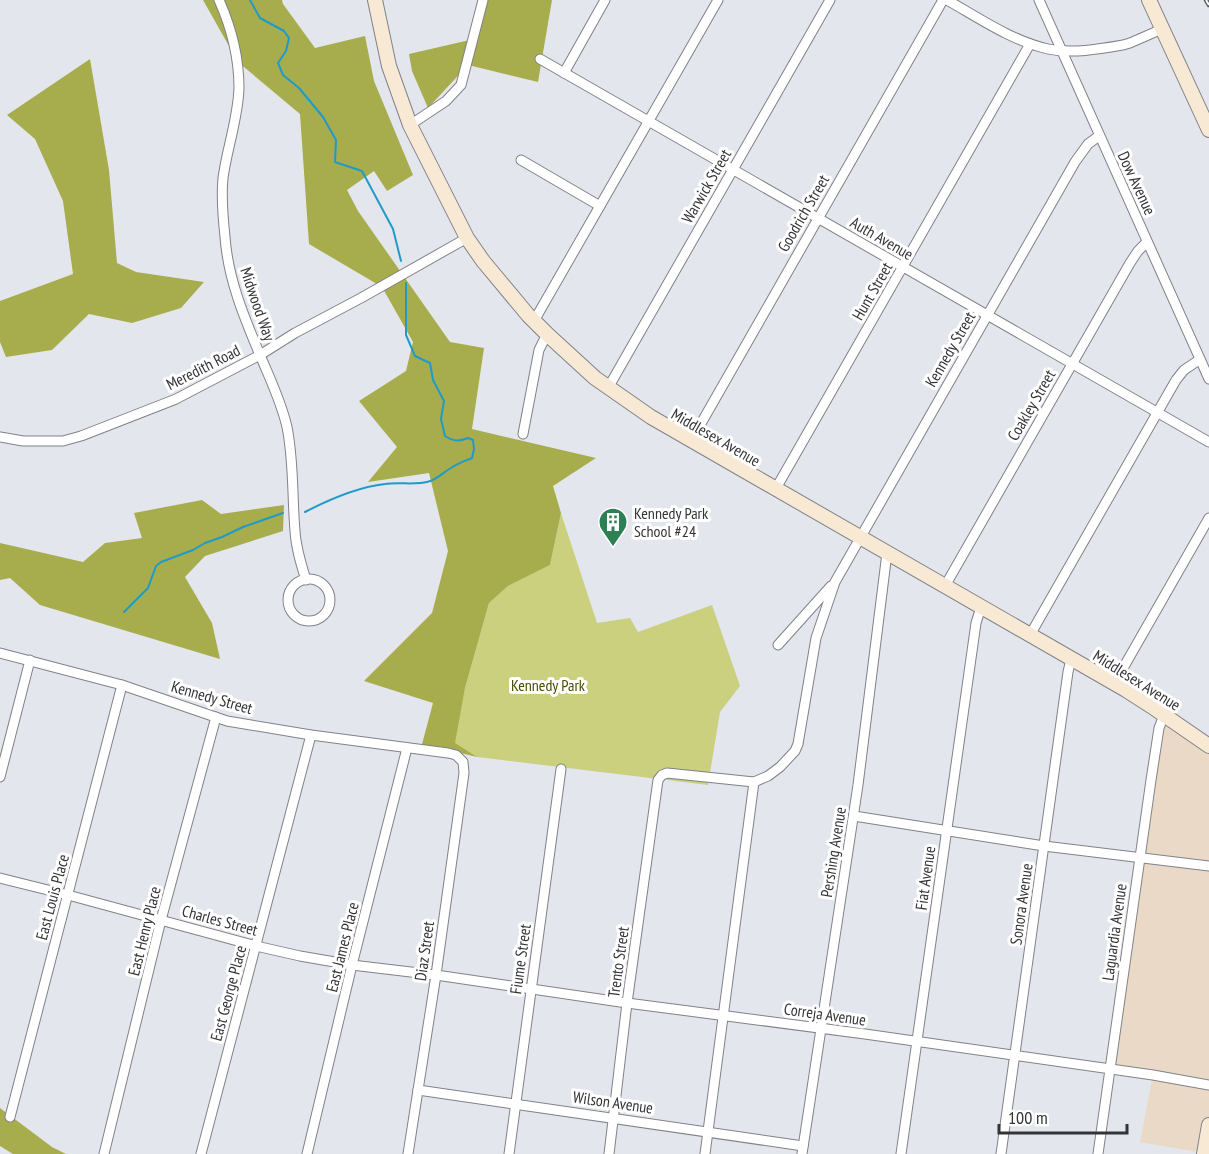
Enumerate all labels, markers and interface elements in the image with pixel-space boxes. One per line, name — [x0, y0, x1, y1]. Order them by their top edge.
street label: Warwick Street — [677, 145, 735, 226]
street label: Dow Avenue — [1114, 148, 1160, 218]
street label: Goodrich Street — [773, 170, 833, 255]
street label: Auth Avenue — [847, 212, 917, 264]
street label: Hunt Street — [847, 258, 897, 323]
street label: Midwood Way — [236, 265, 280, 343]
street label: Kennedy Street — [920, 307, 980, 390]
street label: Meredith Road — [163, 340, 243, 394]
street label: Coakley Street — [1003, 365, 1060, 444]
street label: Middlesex Avenue — [668, 404, 764, 470]
place label: Kennedy Park School #24 — [634, 503, 709, 541]
building icon: Kennedy Park School #24 — [597, 506, 629, 548]
street label: Middlesex Avenue — [1090, 645, 1184, 715]
park label: Kennedy Park — [511, 675, 586, 695]
street label: Kennedy Street — [169, 676, 255, 718]
street label: Pershing Avenue — [816, 805, 850, 899]
street label: Fiat Avenue — [911, 845, 939, 911]
street label: East Louis Place — [31, 852, 73, 942]
street label: Sonora Avenue — [1005, 862, 1037, 946]
street label: Laguardia Avenue — [1097, 882, 1131, 982]
street label: East Henry Place — [123, 884, 165, 978]
street label: Charles Street — [180, 900, 261, 940]
street label: East James Place — [321, 900, 363, 994]
street label: Diaz Street — [410, 919, 438, 982]
street label: Fiume Street — [505, 922, 535, 995]
street label: Trento Street — [603, 925, 633, 999]
street label: East George Place — [206, 943, 250, 1043]
street label: Correja Avenue — [783, 998, 867, 1030]
street label: Wilson Avenue — [572, 1086, 654, 1118]
scale bar — [999, 1097, 1126, 1135]
text: 100 m — [1008, 1106, 1048, 1129]

